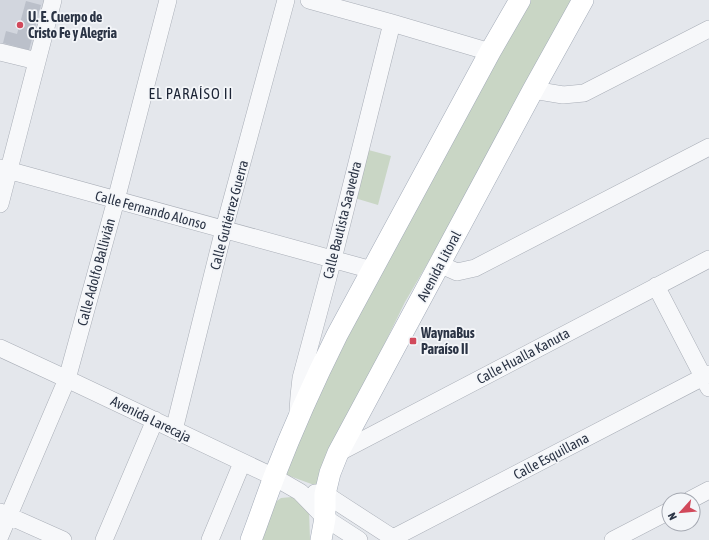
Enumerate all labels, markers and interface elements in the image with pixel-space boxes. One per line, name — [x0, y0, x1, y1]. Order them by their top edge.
place label: U. E. Cuerpo de Cristo Fe y Alegria — [28, 9, 117, 41]
marker: U. E. Cuerpo de Cristo Fe y Alegria — [15, 20, 25, 30]
district label: EL PARAÍSO II — [149, 85, 233, 102]
street label: Calle Gutiérrez Guerra — [207, 158, 251, 272]
street label: Calle Bautista Saavedra — [320, 159, 364, 281]
street label: Calle Fernando Alonso — [94, 187, 208, 233]
street label: Calle Adolfo Ballivián — [74, 217, 118, 327]
street label: Avenida Litoral — [414, 228, 464, 304]
place label: WaynaBus Paraíso II — [420, 325, 475, 357]
street label: Calle Hualla Kanuta — [474, 325, 572, 387]
marker: WaynaBus Paraíso II — [408, 336, 418, 346]
street label: Avenida Larecaja — [108, 393, 194, 445]
street label: Calle Esquillana — [511, 429, 591, 483]
north arrow — [661, 492, 701, 532]
text: N — [665, 511, 679, 522]

